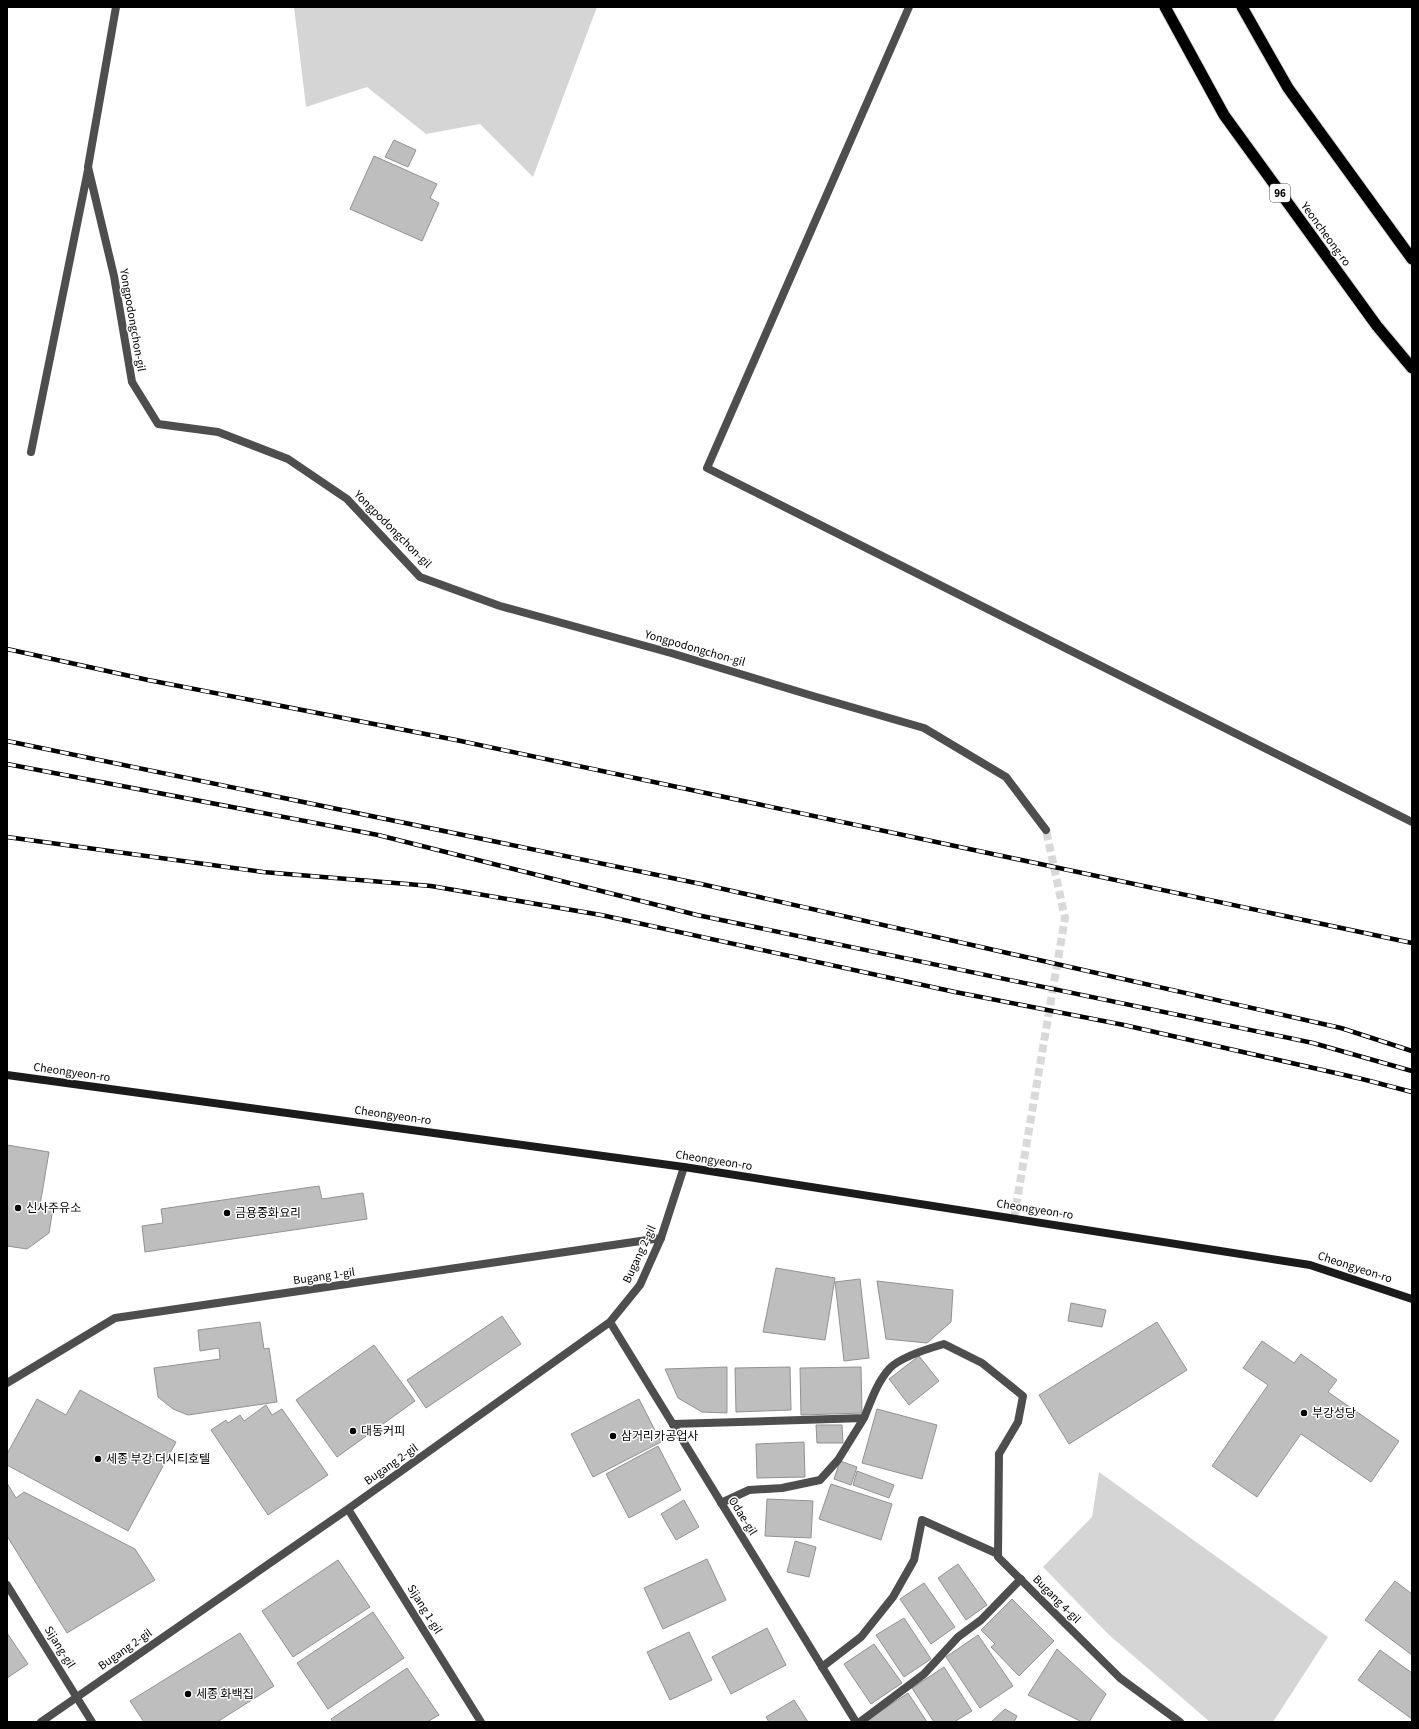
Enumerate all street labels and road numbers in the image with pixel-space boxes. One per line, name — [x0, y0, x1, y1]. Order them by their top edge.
road number: 96 — [1270, 184, 1290, 202]
street label: Yeoncheong-ro — [1296, 198, 1355, 270]
street label: Yongpodongchon-gil — [115, 266, 150, 373]
street label: Yongpodongchon-gil — [349, 486, 435, 572]
street label: Yongpodongchon-gil — [642, 626, 747, 671]
street label: Cheongyeon-ro — [32, 1059, 111, 1086]
street label: Cheongyeon-ro — [353, 1102, 432, 1129]
street label: Cheongyeon-ro — [674, 1146, 754, 1175]
street label: Cheongyeon-ro — [995, 1195, 1075, 1224]
street label: Bugang 2-gil — [619, 1222, 660, 1286]
street label: Cheongyeon-ro — [1315, 1247, 1394, 1288]
street label: Bugang 1-gil — [292, 1264, 356, 1289]
street label: Bugang 2-gil — [361, 1440, 422, 1489]
street label: Odae-gil — [724, 1494, 761, 1539]
street label: Bugang 4-gil — [1029, 1571, 1085, 1627]
street label: Sijang 1-gil — [403, 1581, 446, 1637]
street label: Sijang-gil — [40, 1623, 79, 1672]
street label: Bugang 2-gil — [95, 1625, 156, 1674]

